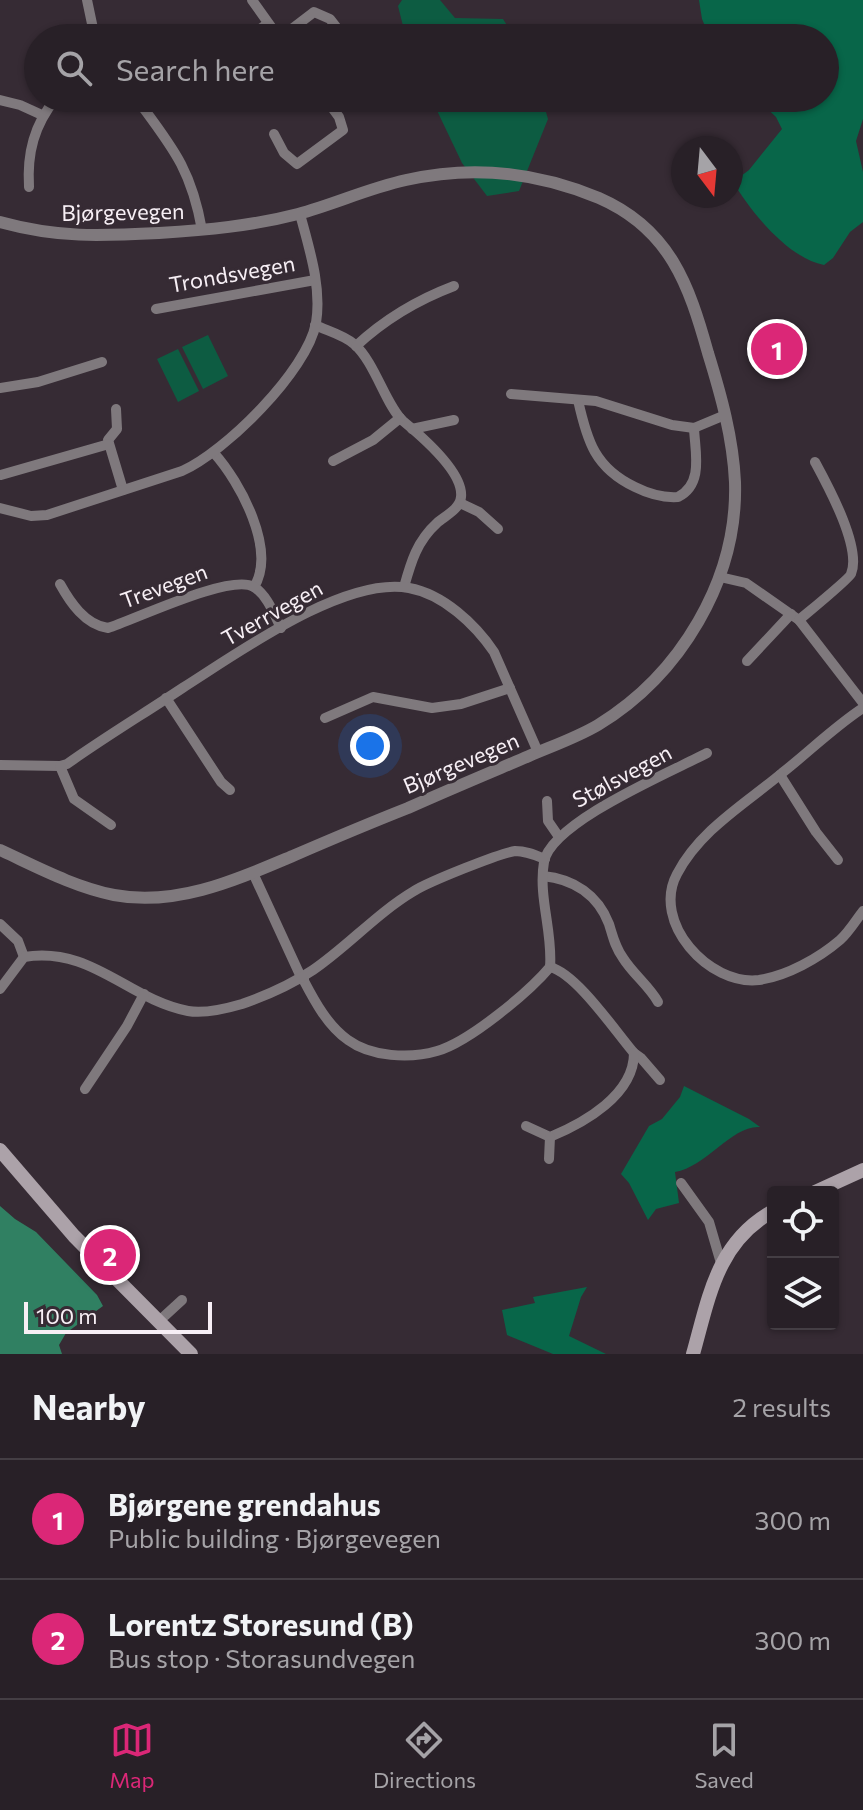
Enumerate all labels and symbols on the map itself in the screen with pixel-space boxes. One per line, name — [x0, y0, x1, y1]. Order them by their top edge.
north arrow — [671, 136, 743, 208]
street label: Bjørgevegen — [61, 197, 185, 226]
street label: Trondsvegen — [167, 249, 297, 298]
pin: 1 — [751, 319, 803, 379]
street label: Trevegen — [117, 557, 211, 614]
street label: Tverrvegen — [217, 574, 327, 651]
your location — [350, 726, 390, 766]
street label: Bjørgevegen — [399, 726, 523, 799]
street label: Stølsvegen — [568, 738, 676, 813]
pin: 2 — [84, 1225, 136, 1285]
scale bar — [24, 1298, 212, 1334]

